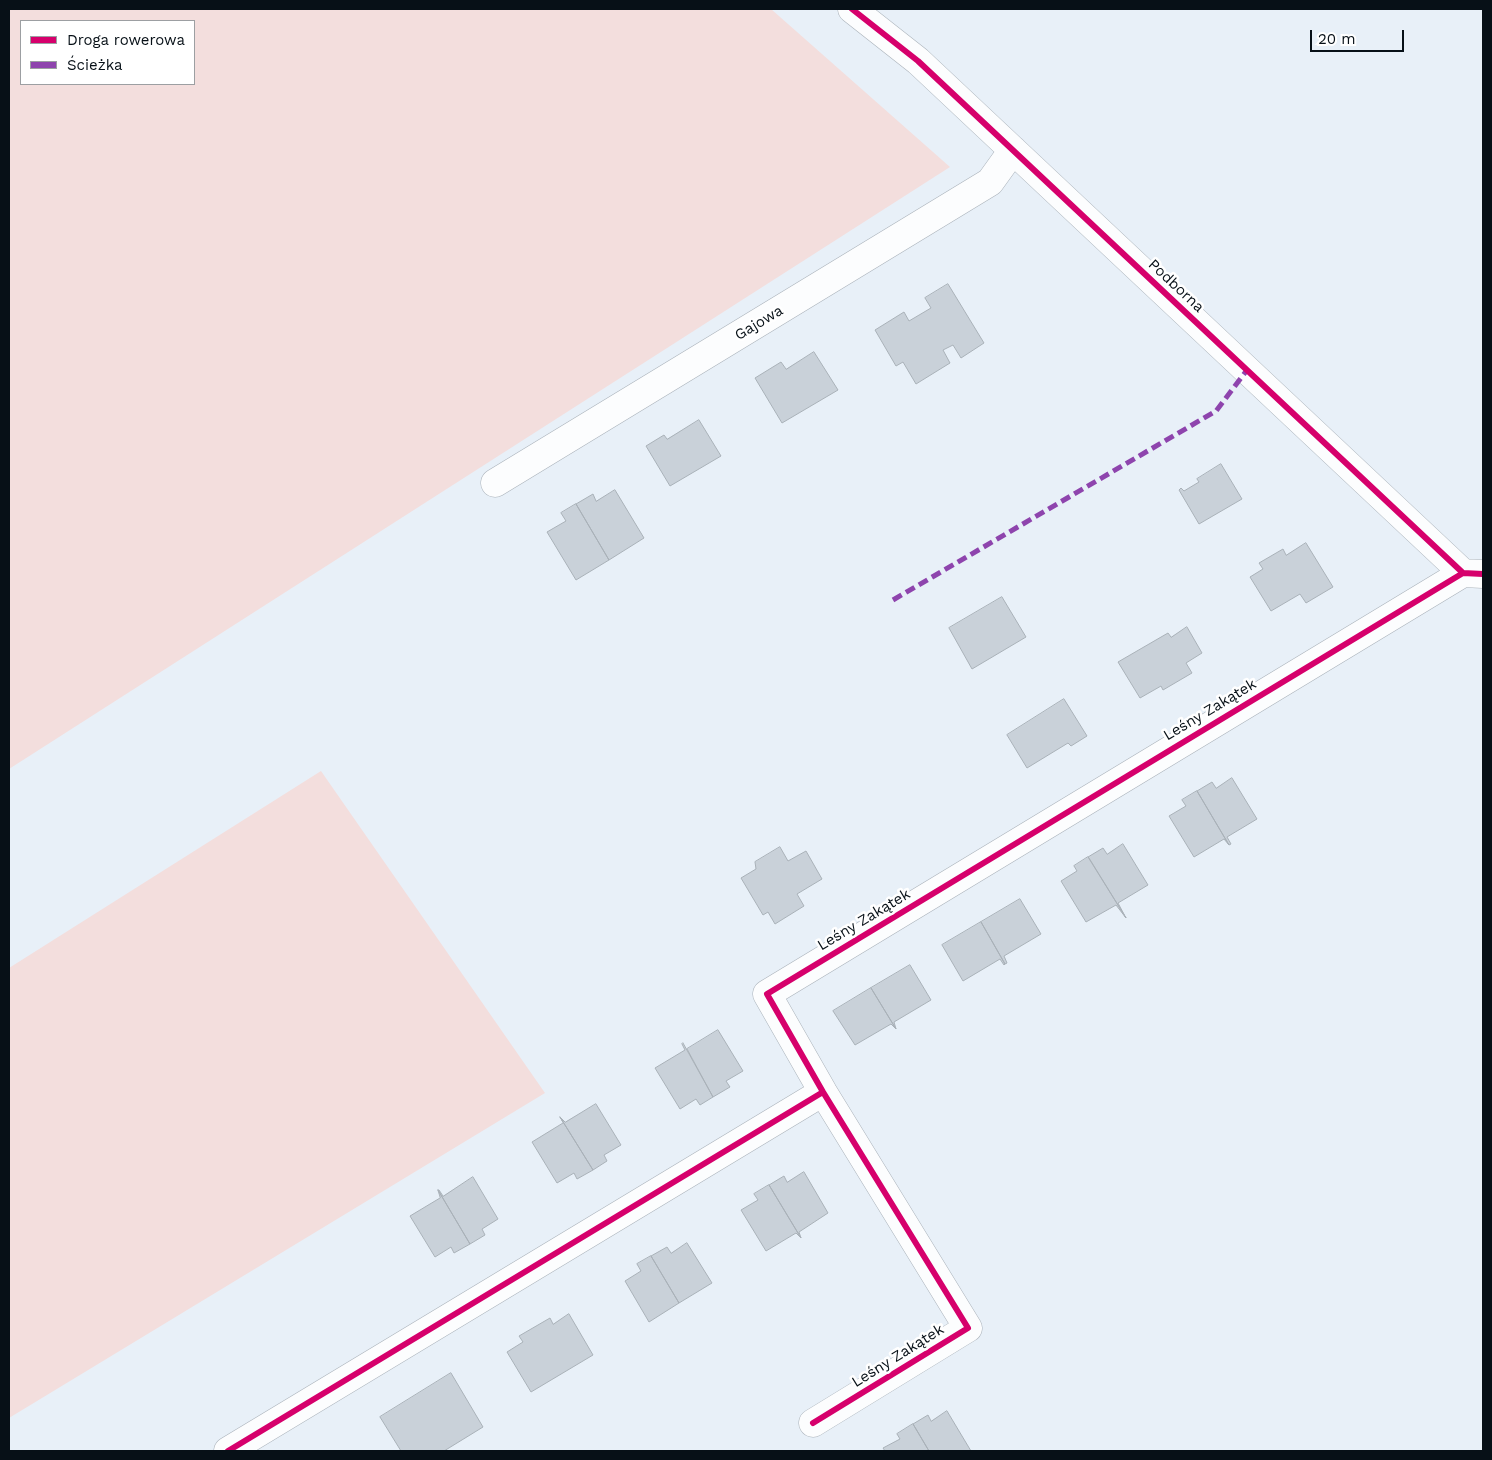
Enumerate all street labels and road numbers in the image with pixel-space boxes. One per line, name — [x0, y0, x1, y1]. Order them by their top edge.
street label: Podborna — [1144, 256, 1208, 316]
street label: Gajowa — [732, 302, 786, 344]
street label: Leśny Zakątek — [1160, 675, 1260, 745]
street label: Leśny Zakątek — [814, 885, 914, 955]
street label: Leśny Zakątek — [849, 1321, 947, 1391]

